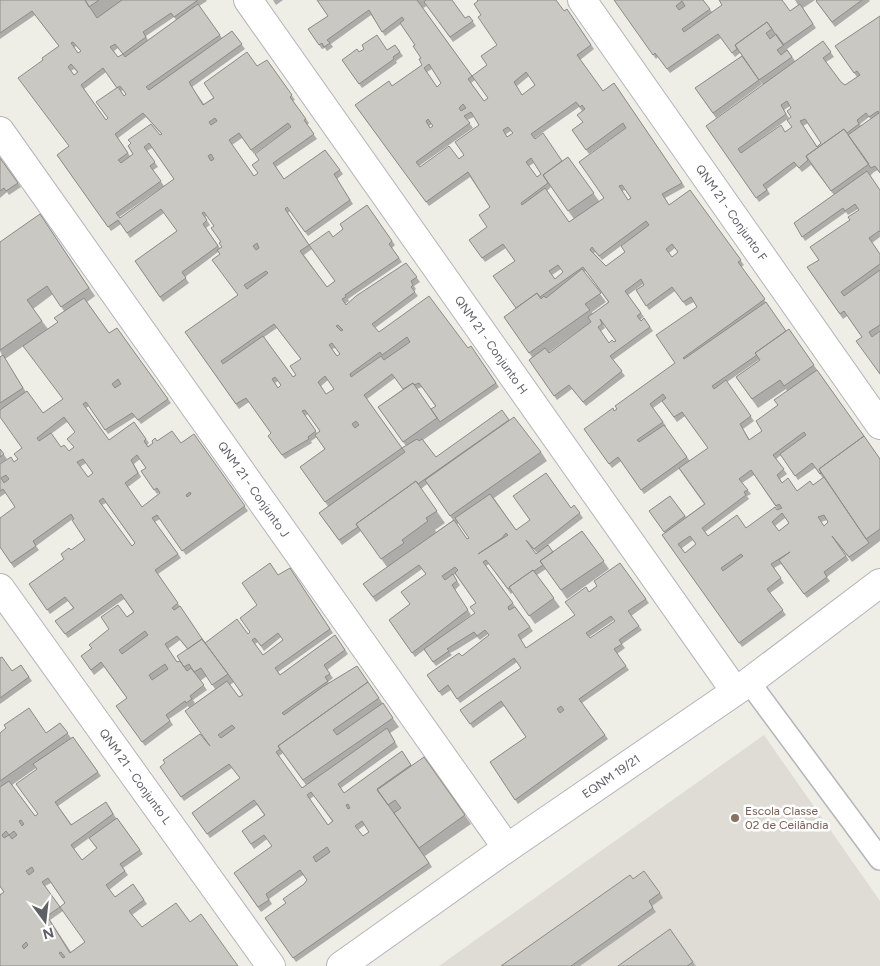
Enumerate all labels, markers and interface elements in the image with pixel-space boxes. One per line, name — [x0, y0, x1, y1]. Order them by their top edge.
street label: QNM 21 - Conjunto F — [693, 162, 770, 264]
street label: QNM 21 - Conjunto H — [452, 293, 530, 397]
street label: QNM 21 - Conjunto J — [215, 439, 292, 540]
street label: QNM 21 - Conjunto L — [96, 726, 175, 828]
street label: EQNM 19/21 — [580, 752, 643, 801]
place label: Escola Classe 02 de Ceilândia — [745, 804, 828, 832]
marker: Escola Classe 02 de Ceilândia — [729, 812, 741, 824]
north arrow — [20, 896, 70, 946]
text: N — [41, 923, 56, 943]

